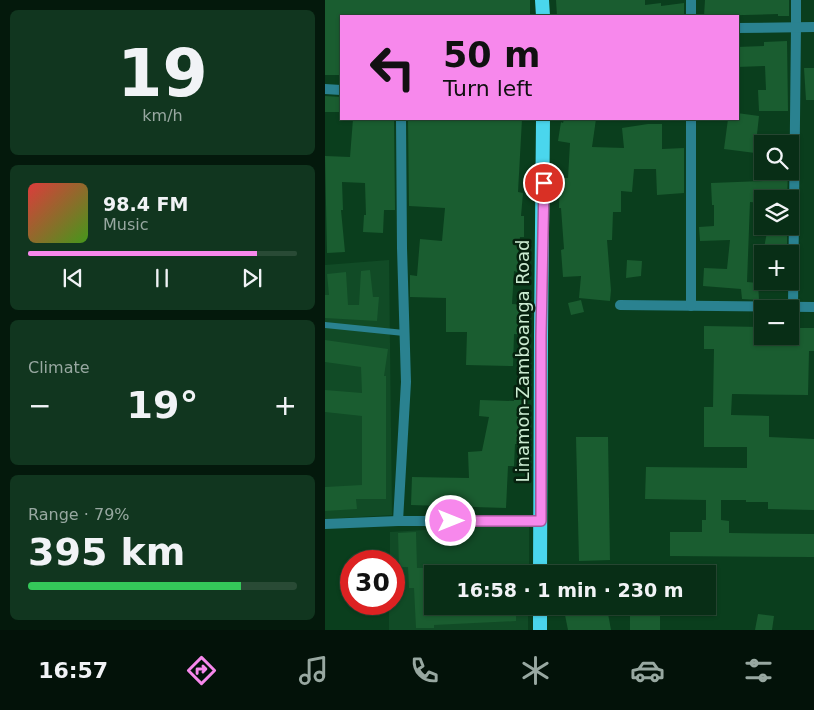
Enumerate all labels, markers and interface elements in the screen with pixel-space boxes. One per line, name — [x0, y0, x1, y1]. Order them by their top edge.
icon: left — [360, 35, 425, 100]
text: 50 m — [443, 35, 540, 75]
text: 19 — [117, 36, 208, 111]
text: Turn left — [443, 76, 532, 101]
text: km/h — [142, 106, 183, 125]
map controls — [754, 135, 799, 345]
button: search — [754, 135, 799, 180]
pin — [523, 162, 565, 204]
icon: arrive — [530, 169, 558, 197]
button: layers — [754, 190, 799, 235]
text: 98.4 FM — [103, 193, 188, 215]
text: Music — [103, 215, 149, 234]
street label: Linamon-Zamboanga Road — [512, 239, 533, 483]
button: + — [754, 245, 799, 290]
icon: previous — [59, 264, 87, 292]
icon: pause — [148, 264, 176, 292]
icon: next — [238, 264, 266, 292]
button: − — [754, 300, 799, 345]
text: Climate — [28, 358, 90, 377]
text: 19° — [127, 383, 198, 427]
text: − — [28, 389, 51, 422]
text: + — [274, 389, 297, 422]
position arrow — [424, 494, 476, 546]
text: Range · 79% — [28, 505, 130, 524]
text: 395 km — [28, 530, 185, 574]
speed limit sign: 30 — [340, 550, 405, 615]
text: 16:58 · 1 min · 230 m — [456, 579, 684, 601]
icon: directions — [184, 653, 219, 688]
icon: music — [296, 653, 331, 688]
icon: phone — [407, 653, 442, 688]
icon: climate — [518, 653, 553, 688]
icon: car — [630, 653, 665, 688]
icon: filters — [741, 653, 776, 688]
text: 16:57 — [38, 658, 108, 683]

